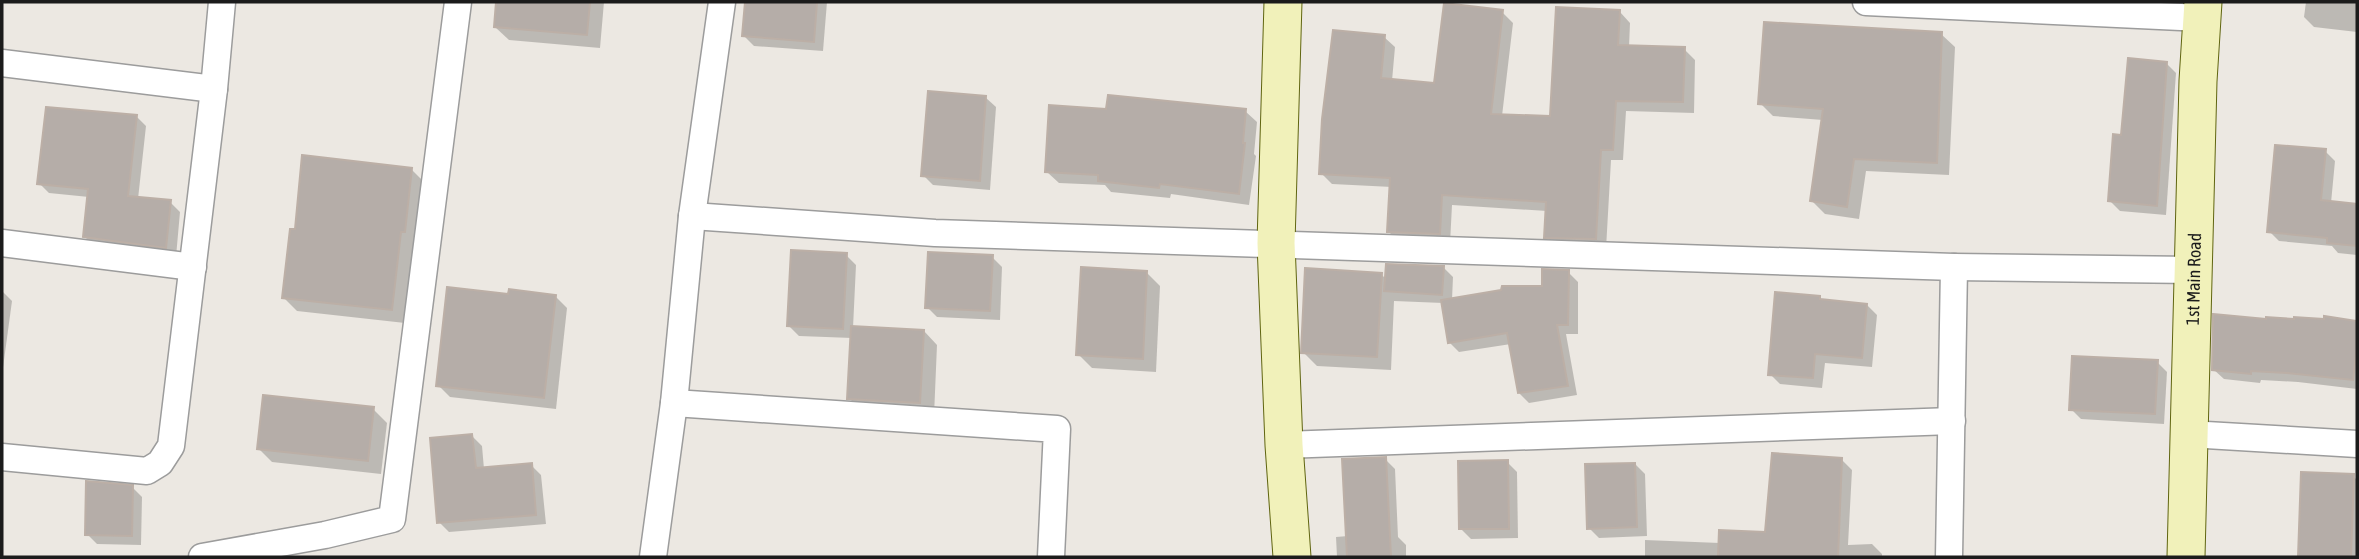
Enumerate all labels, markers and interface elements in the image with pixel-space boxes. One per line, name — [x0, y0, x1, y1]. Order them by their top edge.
street label: 1st Main Road — [2181, 233, 2205, 326]

